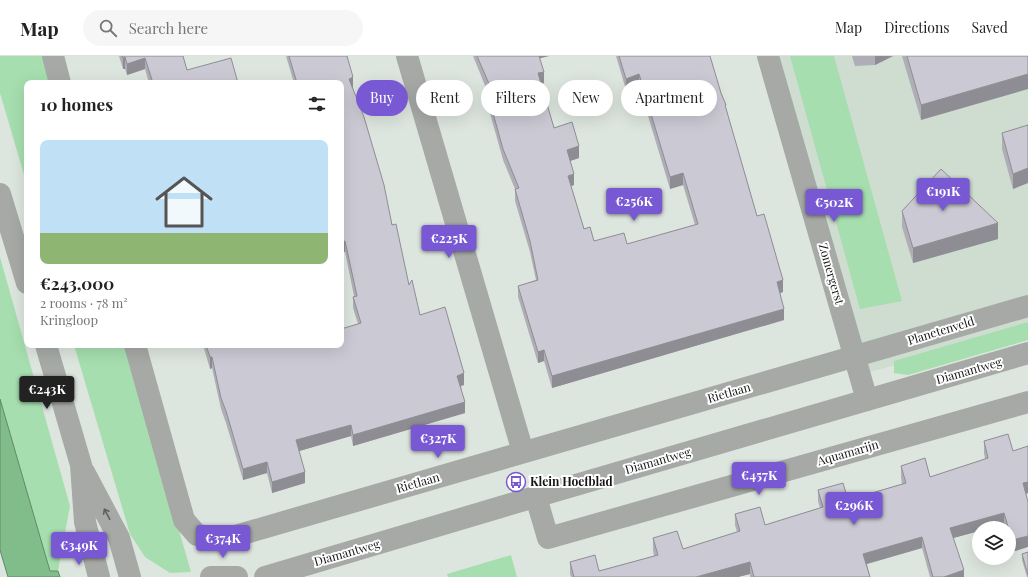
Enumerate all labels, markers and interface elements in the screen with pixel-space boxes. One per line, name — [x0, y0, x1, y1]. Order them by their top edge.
search box — [83, 10, 363, 46]
text: Map — [20, 15, 59, 41]
icon: search — [97, 17, 119, 39]
text: Search here — [129, 18, 208, 38]
text: Map — [835, 18, 862, 37]
text: Directions — [884, 18, 950, 37]
text: Saved — [972, 18, 1008, 37]
chip: Buy — [356, 80, 408, 116]
chip: Rent — [416, 80, 473, 116]
chip: Filters — [481, 80, 550, 116]
chip: New — [558, 80, 613, 116]
chip: Apartment — [621, 80, 717, 116]
text: 10 homes — [40, 93, 113, 115]
icon: filters — [306, 93, 328, 115]
icon: home — [148, 166, 220, 238]
pin: €191K — [915, 178, 971, 212]
text: €191K — [926, 182, 960, 199]
pin: €256K — [606, 188, 662, 222]
pin: €502K — [806, 189, 862, 223]
text: €256K — [615, 192, 653, 209]
text: €502K — [815, 193, 853, 210]
pin: €225K — [421, 225, 477, 259]
text: €225K — [430, 229, 468, 246]
street label: Zomergerst — [816, 241, 849, 307]
text: €243,000 — [40, 272, 114, 294]
text: 2 rooms · 78 m² — [40, 294, 128, 311]
text: Kringloop — [40, 311, 98, 328]
street label: Planetenveld — [905, 312, 976, 348]
street label: Diamantweg — [934, 353, 1004, 387]
pin: €243K — [19, 376, 75, 410]
street label: Rietlaan — [705, 378, 752, 406]
text: €243K — [28, 380, 66, 397]
pin: €327K — [410, 425, 466, 459]
text: €327K — [420, 429, 456, 446]
street label: Aquamarijn — [814, 436, 880, 469]
street label: Diamantweg — [623, 443, 693, 477]
pin: €457K — [731, 462, 787, 496]
text: €457K — [741, 466, 777, 483]
street label: Rietlaan — [394, 468, 441, 496]
bus stop icon: Klein Hoefblad — [505, 471, 527, 493]
place label: Klein Hoefblad — [530, 473, 613, 489]
pin: €296K — [826, 492, 882, 526]
text: €296K — [835, 496, 873, 513]
one-way arrow — [103, 508, 110, 520]
map controls — [972, 521, 1016, 565]
button: layers — [972, 521, 1016, 565]
pin: €374K — [195, 525, 251, 559]
text: €374K — [205, 529, 241, 546]
pin: €349K — [51, 532, 107, 566]
street label: Diamantweg — [312, 535, 382, 569]
text: €349K — [60, 536, 98, 553]

